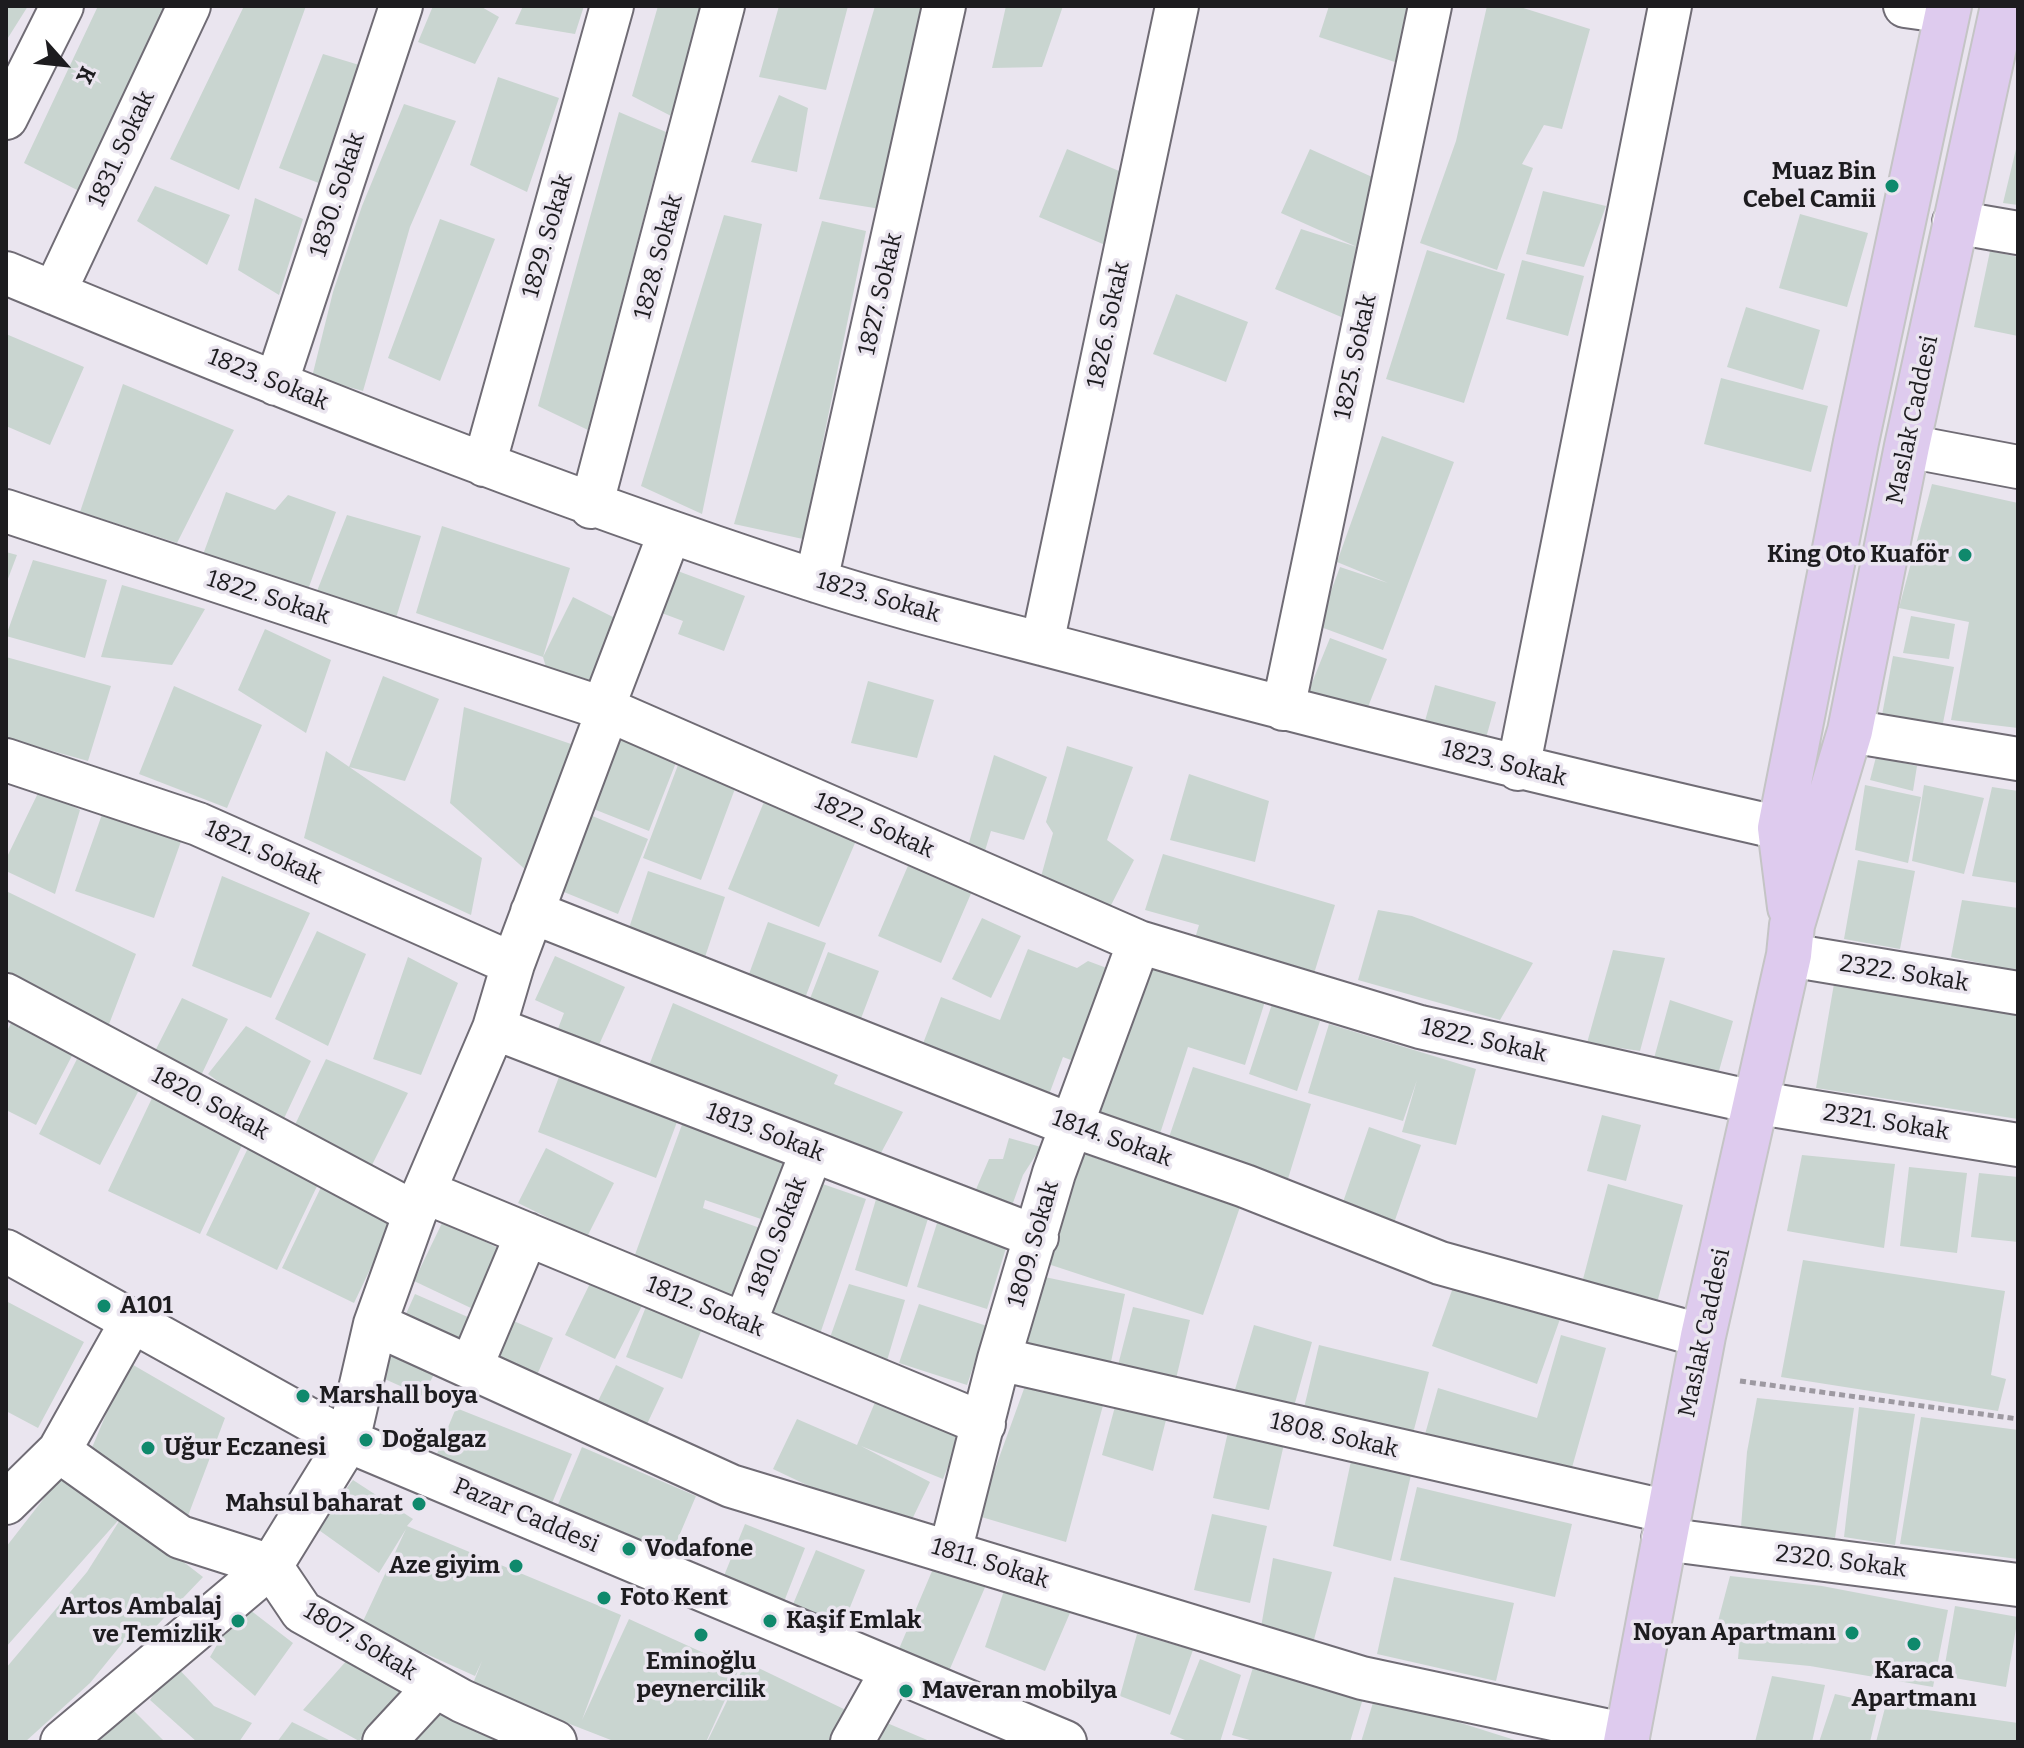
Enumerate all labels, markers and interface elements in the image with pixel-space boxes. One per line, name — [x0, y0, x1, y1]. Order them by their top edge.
north arrow — [24, 24, 104, 104]
text: K — [70, 62, 101, 88]
street label: 1831. Sokak — [83, 86, 161, 212]
street label: 1830. Sokak — [304, 129, 372, 261]
place label: Muaz Bin Cebel Camii — [1743, 158, 1876, 214]
street label: 1829. Sokak — [517, 171, 579, 301]
marker: Muaz Bin Cebel Camii — [1883, 177, 1901, 195]
street label: 1828. Sokak — [629, 191, 689, 323]
street label: 1827. Sokak — [853, 230, 909, 358]
street label: 1826. Sokak — [1082, 259, 1136, 391]
street label: 1825. Sokak — [1329, 292, 1383, 422]
street label: Maslak Caddesi — [1881, 333, 1945, 507]
street label: 1823. Sokak — [204, 343, 332, 417]
place label: King Oto Kuaför — [1767, 541, 1949, 569]
marker: King Oto Kuaför — [1956, 546, 1974, 564]
street label: 1822. Sokak — [203, 565, 333, 631]
street label: 1823. Sokak — [813, 567, 943, 629]
street label: 1823. Sokak — [1439, 735, 1569, 793]
street label: 1822. Sokak — [810, 787, 938, 865]
street label: 1821. Sokak — [200, 815, 326, 891]
street label: 2322. Sokak — [1837, 950, 1971, 998]
street label: 1822. Sokak — [1419, 1013, 1549, 1069]
street label: 1820. Sokak — [146, 1061, 274, 1147]
street label: 1813. Sokak — [702, 1097, 828, 1169]
street label: 2321. Sokak — [1821, 1099, 1951, 1147]
street label: 1814. Sokak — [1048, 1104, 1176, 1174]
street label: 1810. Sokak — [742, 1173, 814, 1301]
street label: 1809. Sokak — [1002, 1178, 1066, 1310]
street label: Maslak Caddesi — [1673, 1246, 1737, 1420]
street label: 1812. Sokak — [642, 1270, 768, 1344]
place label: A101 — [120, 1292, 173, 1320]
marker: A101 — [95, 1297, 113, 1315]
place label: Marshall boya — [319, 1382, 478, 1410]
marker: Marshall boya — [294, 1387, 312, 1405]
street label: 1808. Sokak — [1267, 1407, 1401, 1465]
place label: Doğalgaz — [382, 1426, 486, 1454]
marker: Doğalgaz — [357, 1431, 375, 1449]
place label: Uğur Eczanesi — [164, 1434, 326, 1462]
marker: Uğur Eczanesi — [139, 1439, 157, 1457]
street label: Pazar Caddesi — [449, 1472, 603, 1560]
place label: Mahsul baharat — [225, 1490, 403, 1518]
marker: Mahsul baharat — [410, 1495, 428, 1513]
street label: 1811. Sokak — [928, 1533, 1052, 1595]
place label: Vodafone — [645, 1535, 753, 1563]
marker: Vodafone — [620, 1540, 638, 1558]
street label: 2320. Sokak — [1774, 1540, 1908, 1584]
place label: Aze giyim — [389, 1552, 500, 1580]
marker: Aze giyim — [507, 1557, 525, 1575]
place label: Foto Kent — [620, 1584, 728, 1612]
marker: Foto Kent — [595, 1589, 613, 1607]
place label: Artos Ambalaj ve Temizlik — [60, 1593, 222, 1649]
street label: 1807. Sokak — [298, 1597, 422, 1687]
place label: Kaşif Emlak — [786, 1607, 921, 1635]
marker: Artos Ambalaj ve Temizlik — [229, 1612, 247, 1630]
marker: Kaşif Emlak — [761, 1612, 779, 1630]
place label: Noyan Apartmanı — [1633, 1619, 1836, 1647]
marker: Noyan Apartmanı — [1843, 1624, 1861, 1642]
marker: Eminoğlu peynercilik — [692, 1626, 710, 1644]
marker: Karaca Apartmanı — [1905, 1635, 1923, 1653]
place label: Eminoğlu peynercilik — [636, 1648, 766, 1704]
place label: Karaca Apartmanı — [1851, 1657, 1977, 1713]
place label: Maveran mobilya — [922, 1677, 1117, 1705]
marker: Maveran mobilya — [897, 1682, 915, 1700]

